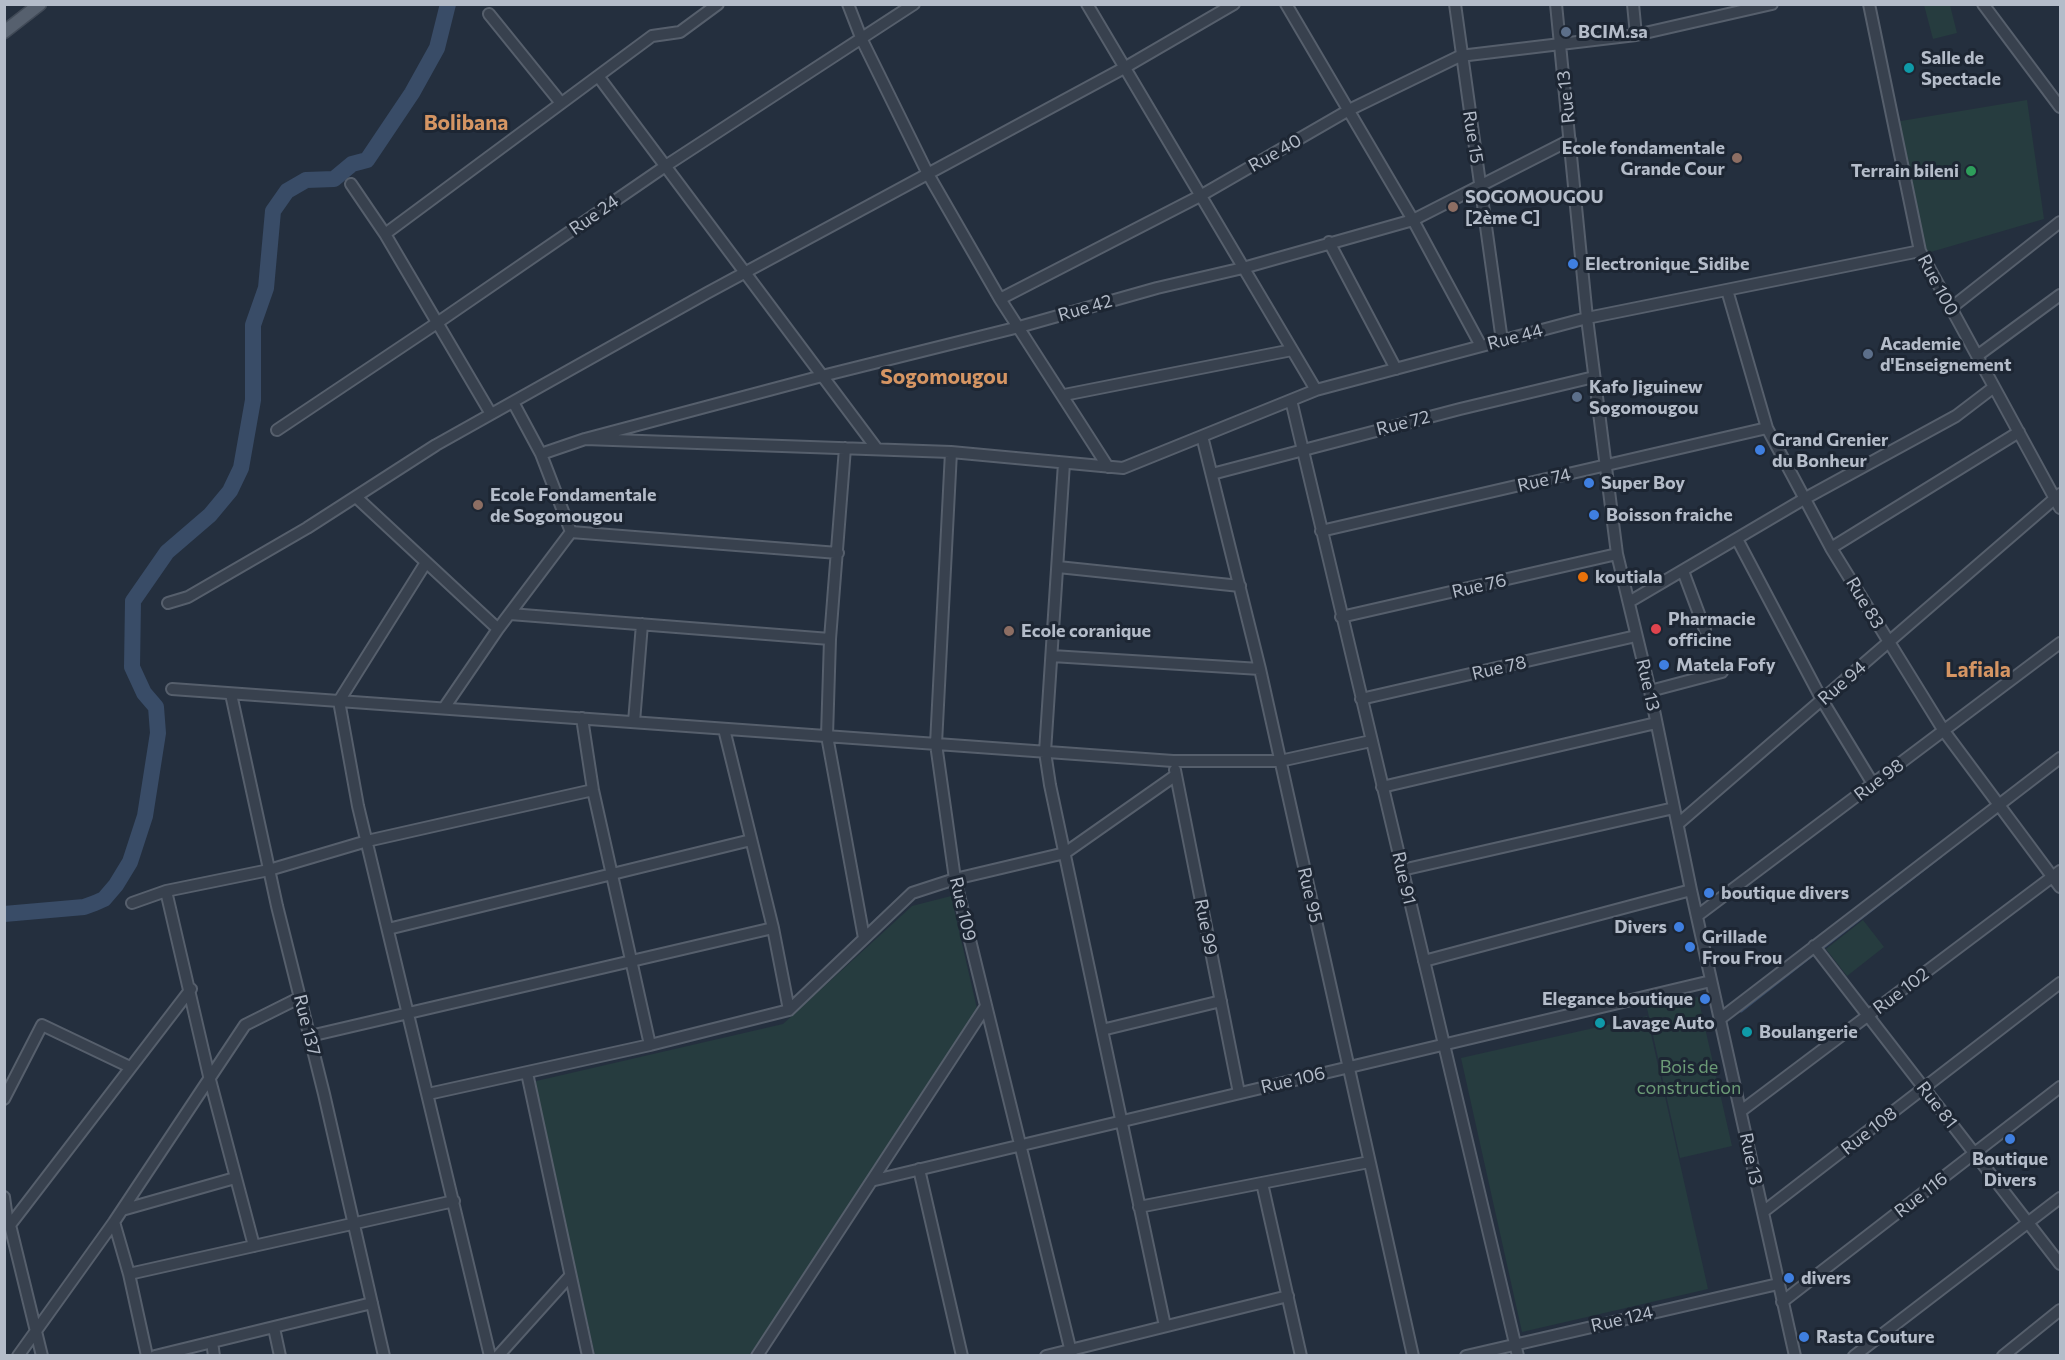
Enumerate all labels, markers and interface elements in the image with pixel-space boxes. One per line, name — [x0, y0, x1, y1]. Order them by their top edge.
place label: BCIM.sa — [1578, 21, 1648, 43]
marker: BCIM.sa — [1559, 25, 1573, 39]
place label: Salle de Spectacle — [1921, 47, 2001, 90]
marker: Salle de Spectacle — [1902, 61, 1916, 75]
street label: Rue 13 — [1552, 70, 1580, 124]
street label: Rue 15 — [1458, 109, 1488, 165]
district label: Bolibana — [424, 110, 508, 136]
street label: Rue 40 — [1245, 129, 1305, 177]
place label: Ecole fondamentale Grande Cour — [1562, 137, 1725, 180]
marker: Ecole fondamentale Grande Cour — [1730, 151, 1744, 165]
place label: Terrain bileni — [1851, 160, 1959, 182]
marker: Terrain bileni — [1964, 164, 1978, 178]
place label: SOGOMOUGOU [2ème C] — [1465, 186, 1604, 228]
street label: Rue 24 — [565, 190, 623, 240]
marker: SOGOMOUGOU [2ème C] — [1446, 200, 1460, 214]
street label: Rue 100 — [1913, 251, 1963, 319]
place label: Electronique_Sidibe — [1585, 253, 1749, 275]
marker: Electronique_Sidibe — [1566, 257, 1580, 271]
street label: Rue 42 — [1055, 290, 1115, 326]
street label: Rue 44 — [1485, 319, 1545, 355]
place label: Academie d'Enseignement — [1880, 333, 2012, 376]
marker: Academie d'Enseignement — [1861, 347, 1875, 361]
district label: Sogomougou — [880, 364, 1008, 390]
place label: Kafo Jiguinew Sogomougou — [1589, 376, 1703, 418]
marker: Kafo Jiguinew Sogomougou — [1570, 390, 1584, 404]
street label: Rue 72 — [1374, 406, 1432, 440]
place label: Grand Grenier du Bonheur — [1772, 429, 1888, 472]
marker: Grand Grenier du Bonheur — [1753, 443, 1767, 457]
street label: Rue 74 — [1515, 463, 1573, 497]
place label: Super Boy — [1601, 472, 1685, 494]
marker: Super Boy — [1582, 476, 1596, 490]
place label: Ecole Fondamentale de Sogomougou — [490, 484, 656, 526]
marker: Ecole Fondamentale de Sogomougou — [471, 498, 485, 512]
place label: Boisson fraiche — [1606, 504, 1733, 526]
marker: Boisson fraiche — [1587, 508, 1601, 522]
place label: koutiala — [1595, 566, 1662, 588]
street label: Rue 76 — [1450, 569, 1508, 603]
marker: koutiala — [1576, 570, 1590, 584]
street label: Rue 83 — [1841, 573, 1889, 633]
place label: Pharmacie officine — [1668, 608, 1755, 650]
place label: Ecole coranique — [1021, 620, 1151, 642]
marker: Pharmacie officine — [1649, 622, 1663, 636]
marker: Ecole coranique — [1002, 624, 1016, 638]
street label: Rue 78 — [1470, 651, 1528, 685]
place label: Matela Fofy — [1676, 654, 1776, 676]
street label: Rue 94 — [1814, 656, 1870, 710]
street label: Rue 13 — [1632, 657, 1664, 713]
district label: Lafiala — [1945, 657, 2011, 683]
marker: Matela Fofy — [1657, 658, 1671, 672]
street label: Rue 98 — [1850, 754, 1908, 806]
street label: Rue 91 — [1387, 849, 1421, 907]
street label: Rue 95 — [1293, 865, 1327, 925]
street label: Rue 109 — [945, 875, 981, 943]
place label: boutique divers — [1721, 882, 1849, 904]
marker: boutique divers — [1702, 886, 1716, 900]
street label: Rue 99 — [1190, 897, 1222, 957]
place label: Divers — [1614, 916, 1667, 938]
marker: Divers — [1672, 920, 1686, 934]
place label: Grillade Frou Frou — [1702, 926, 1782, 968]
marker: Grillade Frou Frou — [1683, 940, 1697, 954]
street label: Rue 102 — [1869, 963, 1933, 1019]
place label: Elegance boutique — [1542, 988, 1693, 1010]
street label: Rue 137 — [289, 992, 325, 1058]
marker: Elegance boutique — [1698, 992, 1712, 1006]
place label: Lavage Auto — [1612, 1012, 1715, 1034]
marker: Lavage Auto — [1593, 1016, 1607, 1030]
place label: Boulangerie — [1759, 1021, 1858, 1043]
marker: Boulangerie — [1740, 1025, 1754, 1039]
park label: Bois de construction — [1637, 1056, 1741, 1098]
street label: Rue 106 — [1259, 1062, 1327, 1098]
street label: Rue 81 — [1912, 1077, 1962, 1133]
street label: Rue 108 — [1837, 1102, 1901, 1160]
street label: Rue 13 — [1735, 1131, 1767, 1187]
marker: Boutique Divers — [2003, 1132, 2017, 1146]
place label: Boutique Divers — [1972, 1148, 2048, 1190]
street label: Rue 116 — [1890, 1168, 1952, 1222]
place label: divers — [1801, 1267, 1851, 1289]
marker: divers — [1782, 1271, 1796, 1285]
street label: Rue 124 — [1589, 1301, 1655, 1337]
place label: Rasta Couture — [1816, 1326, 1934, 1348]
marker: Rasta Couture — [1797, 1330, 1811, 1344]

